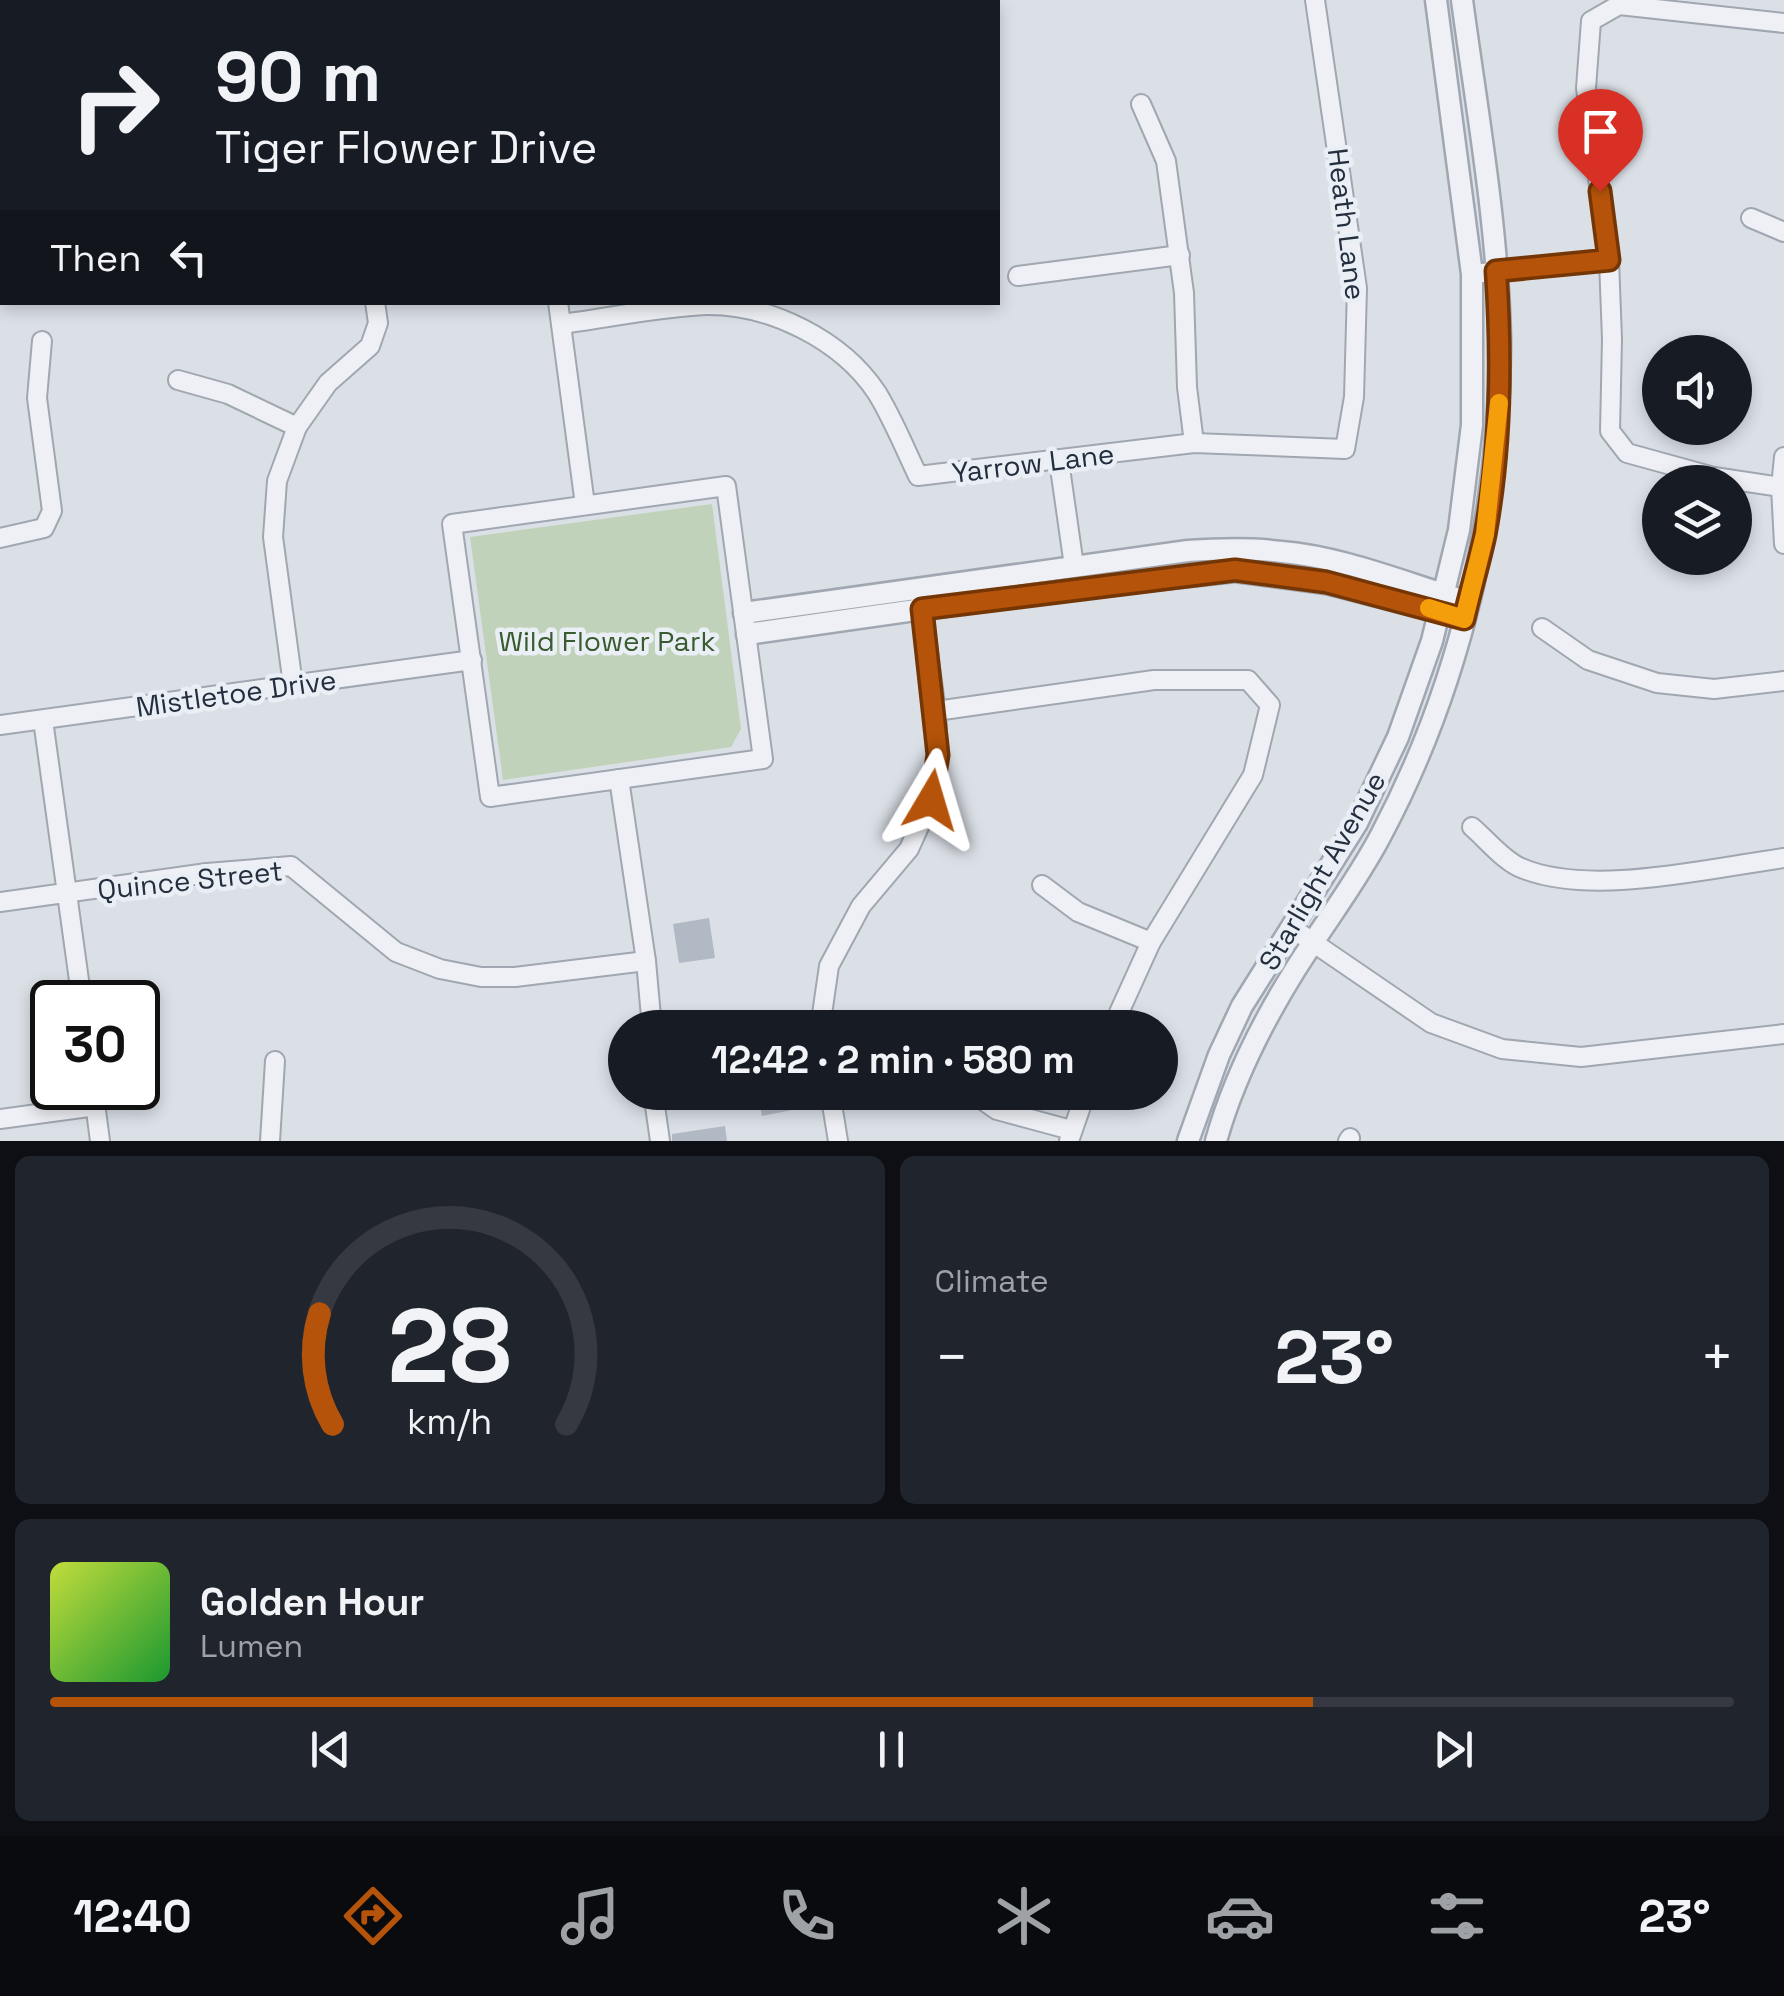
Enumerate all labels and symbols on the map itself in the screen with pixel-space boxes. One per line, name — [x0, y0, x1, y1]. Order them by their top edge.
pin — [1558, 89, 1643, 192]
street label: Heath Lane — [1320, 146, 1374, 302]
street label: Yarrow Lane — [950, 435, 1116, 491]
park label: Wild Flower Park — [498, 623, 716, 659]
street label: Mistletoe Drive — [134, 661, 338, 725]
position arrow — [879, 748, 983, 852]
street label: Starlight Avenue — [1250, 765, 1394, 977]
street label: Quince Street — [96, 852, 284, 908]
speed limit sign: 30 — [30, 980, 160, 1110]

